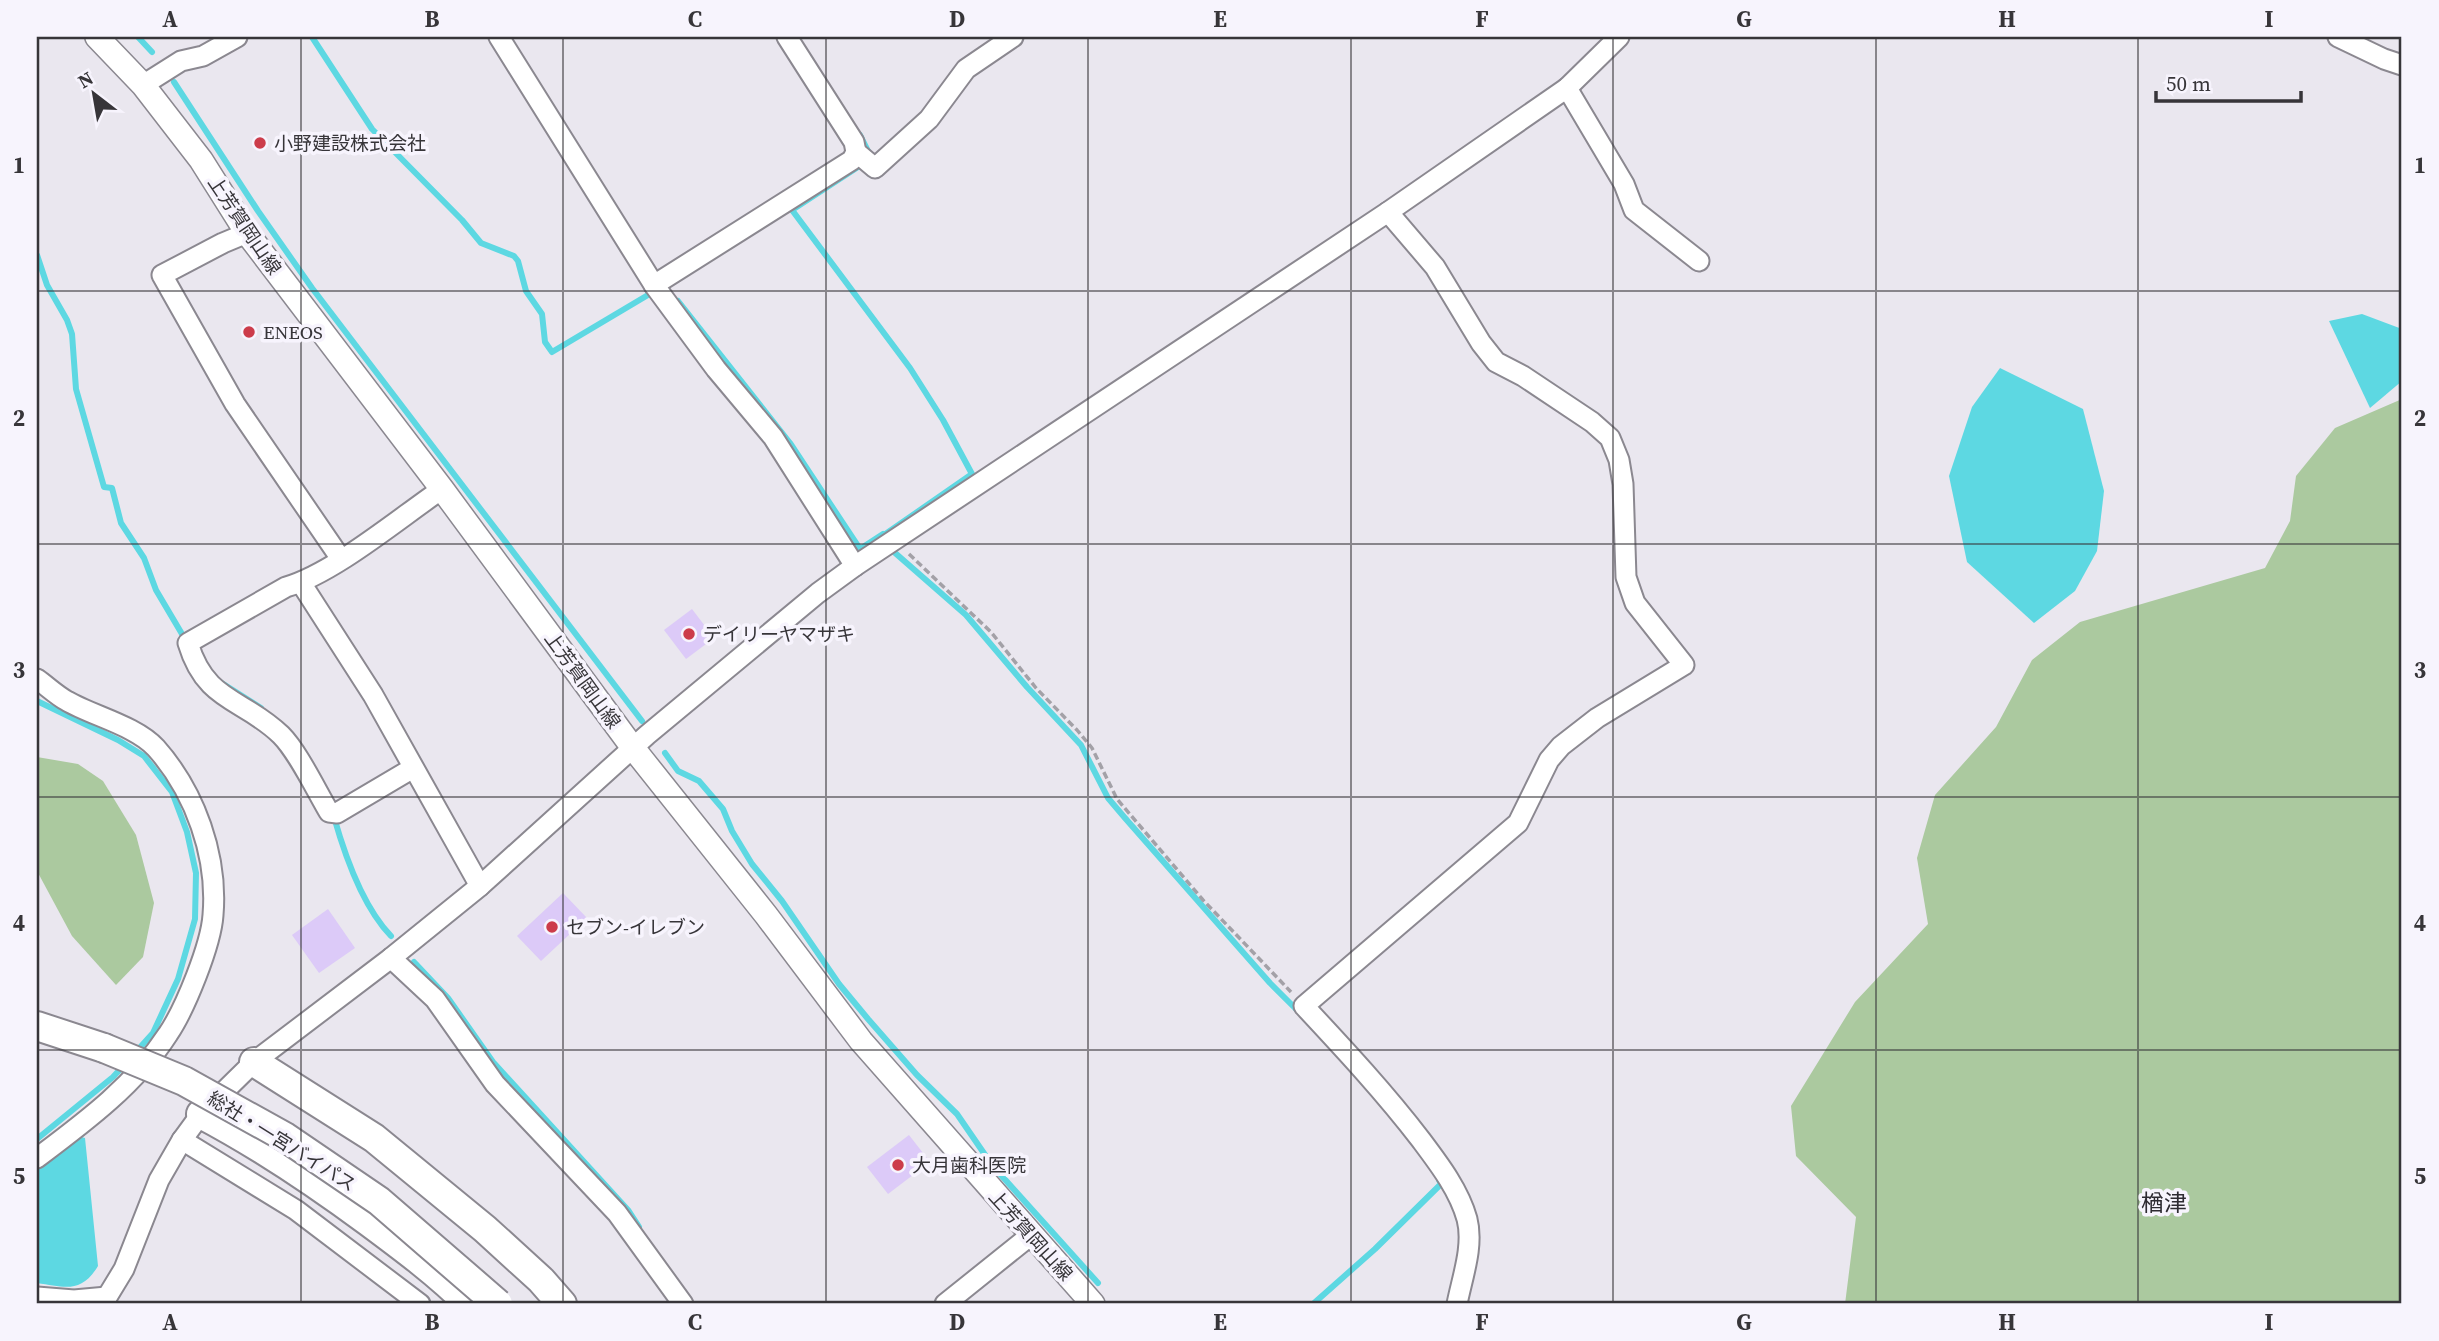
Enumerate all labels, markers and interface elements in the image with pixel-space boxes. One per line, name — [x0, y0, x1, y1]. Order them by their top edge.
text: A — [162, 3, 178, 35]
text: B — [425, 3, 440, 35]
text: C — [688, 3, 702, 35]
text: D — [949, 3, 965, 35]
text: E — [1213, 3, 1227, 35]
text: F — [1475, 3, 1489, 35]
text: G — [1736, 3, 1752, 35]
text: H — [1998, 3, 2016, 35]
text: I — [2265, 3, 2274, 35]
north arrow — [60, 60, 130, 130]
scale bar — [2156, 60, 2301, 104]
text: N — [73, 65, 98, 94]
text: 50 m — [2166, 69, 2211, 98]
place label: 小野建設株式会社 — [274, 130, 426, 156]
marker: 小野建設株式会社 — [252, 135, 268, 151]
text: 1 — [13, 149, 25, 181]
text: 1 — [2414, 149, 2426, 181]
street label: 上芳賀岡山線 — [202, 170, 288, 280]
place label: ENEOS — [263, 319, 323, 345]
marker: ENEOS — [241, 324, 257, 340]
text: 2 — [13, 402, 25, 434]
text: 2 — [2414, 402, 2426, 434]
place label: デイリーヤマザキ — [703, 621, 855, 647]
street label: 上芳賀岡山線 — [539, 626, 627, 734]
marker: デイリーヤマザキ — [681, 626, 697, 642]
text: 3 — [13, 654, 25, 686]
text: 3 — [2414, 654, 2426, 686]
text: 4 — [13, 907, 25, 939]
text: 4 — [2414, 907, 2426, 939]
place label: セブン-イレブン — [566, 914, 705, 940]
marker: セブン-イレブン — [544, 919, 560, 935]
street label: 総社・一宮バイパス — [203, 1085, 361, 1197]
place label: 大月歯科医院 — [912, 1152, 1026, 1178]
marker: 大月歯科医院 — [890, 1157, 906, 1173]
text: 5 — [13, 1160, 25, 1192]
text: 5 — [2414, 1160, 2426, 1192]
street label: 上芳賀岡山線 — [983, 1184, 1079, 1286]
district label: 楢津 — [2141, 1187, 2187, 1219]
text: A — [162, 1306, 178, 1338]
text: B — [425, 1306, 440, 1338]
text: C — [688, 1306, 702, 1338]
text: D — [949, 1306, 965, 1338]
text: E — [1213, 1306, 1227, 1338]
text: F — [1475, 1306, 1489, 1338]
text: G — [1736, 1306, 1752, 1338]
text: H — [1998, 1306, 2016, 1338]
text: I — [2265, 1306, 2274, 1338]

